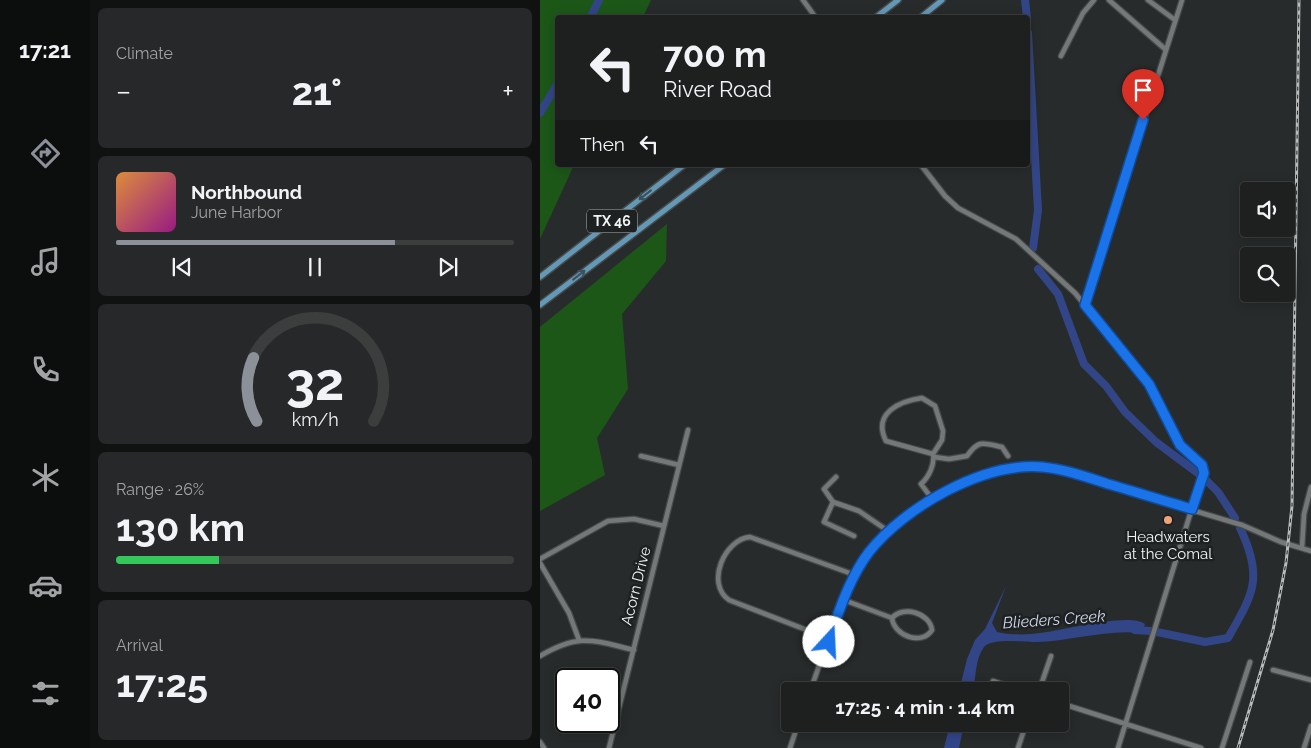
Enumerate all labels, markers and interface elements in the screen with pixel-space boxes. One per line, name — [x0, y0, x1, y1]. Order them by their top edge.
text: 700 m — [663, 34, 767, 75]
icon: left — [580, 35, 645, 100]
text: 17:21 — [19, 37, 71, 63]
text: Climate — [116, 44, 173, 63]
text: 21° — [292, 69, 342, 114]
pin — [1122, 69, 1164, 120]
text: − — [116, 75, 131, 108]
text: + — [502, 75, 514, 108]
text: River Road — [663, 76, 772, 102]
icon: arrive — [1129, 76, 1157, 104]
icon: left — [635, 130, 663, 158]
text: Then — [580, 133, 625, 155]
icon: directions — [28, 136, 63, 171]
text: Northbound — [191, 181, 302, 203]
map controls — [1240, 182, 1295, 302]
button: sound — [1240, 182, 1295, 237]
one-way arrow — [638, 190, 652, 200]
text: June Harbor — [191, 203, 282, 222]
road number: TX 46 — [587, 210, 637, 232]
icon: music — [28, 244, 63, 279]
button: search — [1240, 247, 1295, 302]
icon: previous — [168, 253, 196, 281]
icon: pause — [301, 253, 329, 281]
icon: next — [434, 253, 462, 281]
one-way arrow — [572, 270, 585, 281]
text: 32 — [286, 351, 344, 412]
icon: phone — [28, 352, 63, 387]
text: km/h — [291, 409, 339, 430]
icon: climate — [28, 460, 63, 495]
text: Range · 26% — [116, 480, 204, 499]
text: 130 km — [116, 505, 245, 550]
marker: Headwaters at the Comal — [1162, 514, 1174, 526]
place label: Headwaters at the Comal — [1124, 528, 1213, 563]
street label: Acorn Drive — [618, 545, 655, 627]
icon: car — [28, 568, 63, 603]
water label: Blieders Creek — [1002, 606, 1106, 633]
position arrow — [802, 615, 854, 667]
text: Arrival — [116, 636, 163, 655]
text: 17:25 — [116, 661, 208, 706]
speed limit sign: 40 — [555, 668, 620, 733]
icon: filters — [28, 676, 63, 711]
text: 17:25 · 4 min · 1.4 km — [835, 696, 1015, 718]

